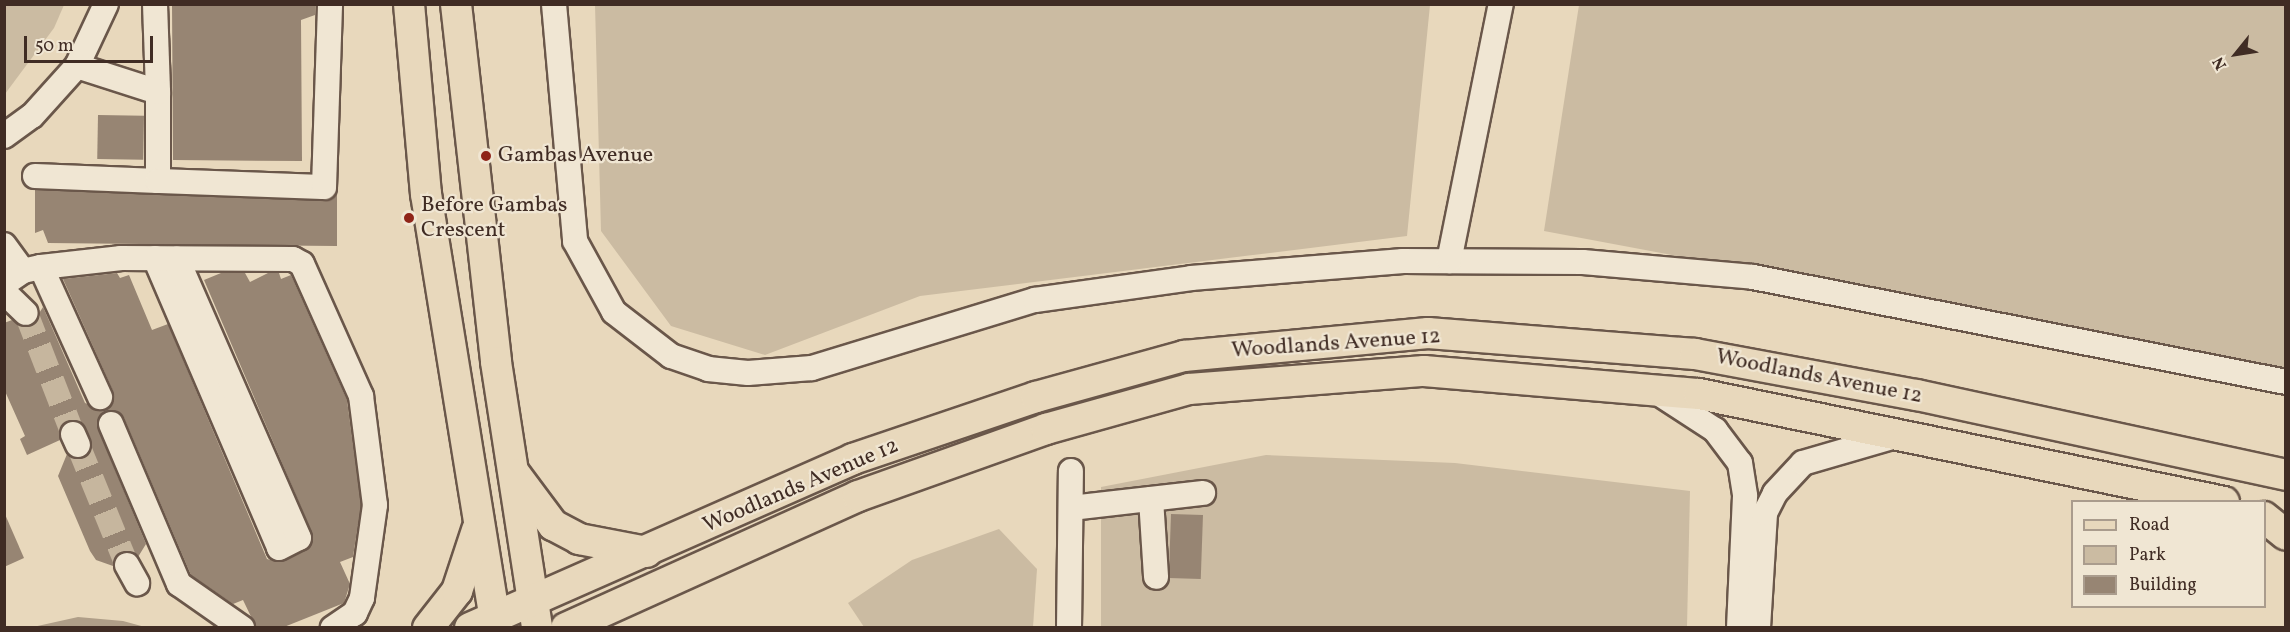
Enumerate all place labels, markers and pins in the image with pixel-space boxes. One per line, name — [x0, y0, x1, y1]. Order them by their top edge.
place label: Gambas Avenue — [498, 143, 653, 169]
marker: Gambas Avenue — [479, 149, 493, 163]
place label: Before Gambas Crescent — [421, 192, 567, 243]
marker: Before Gambas Crescent — [402, 211, 416, 225]

